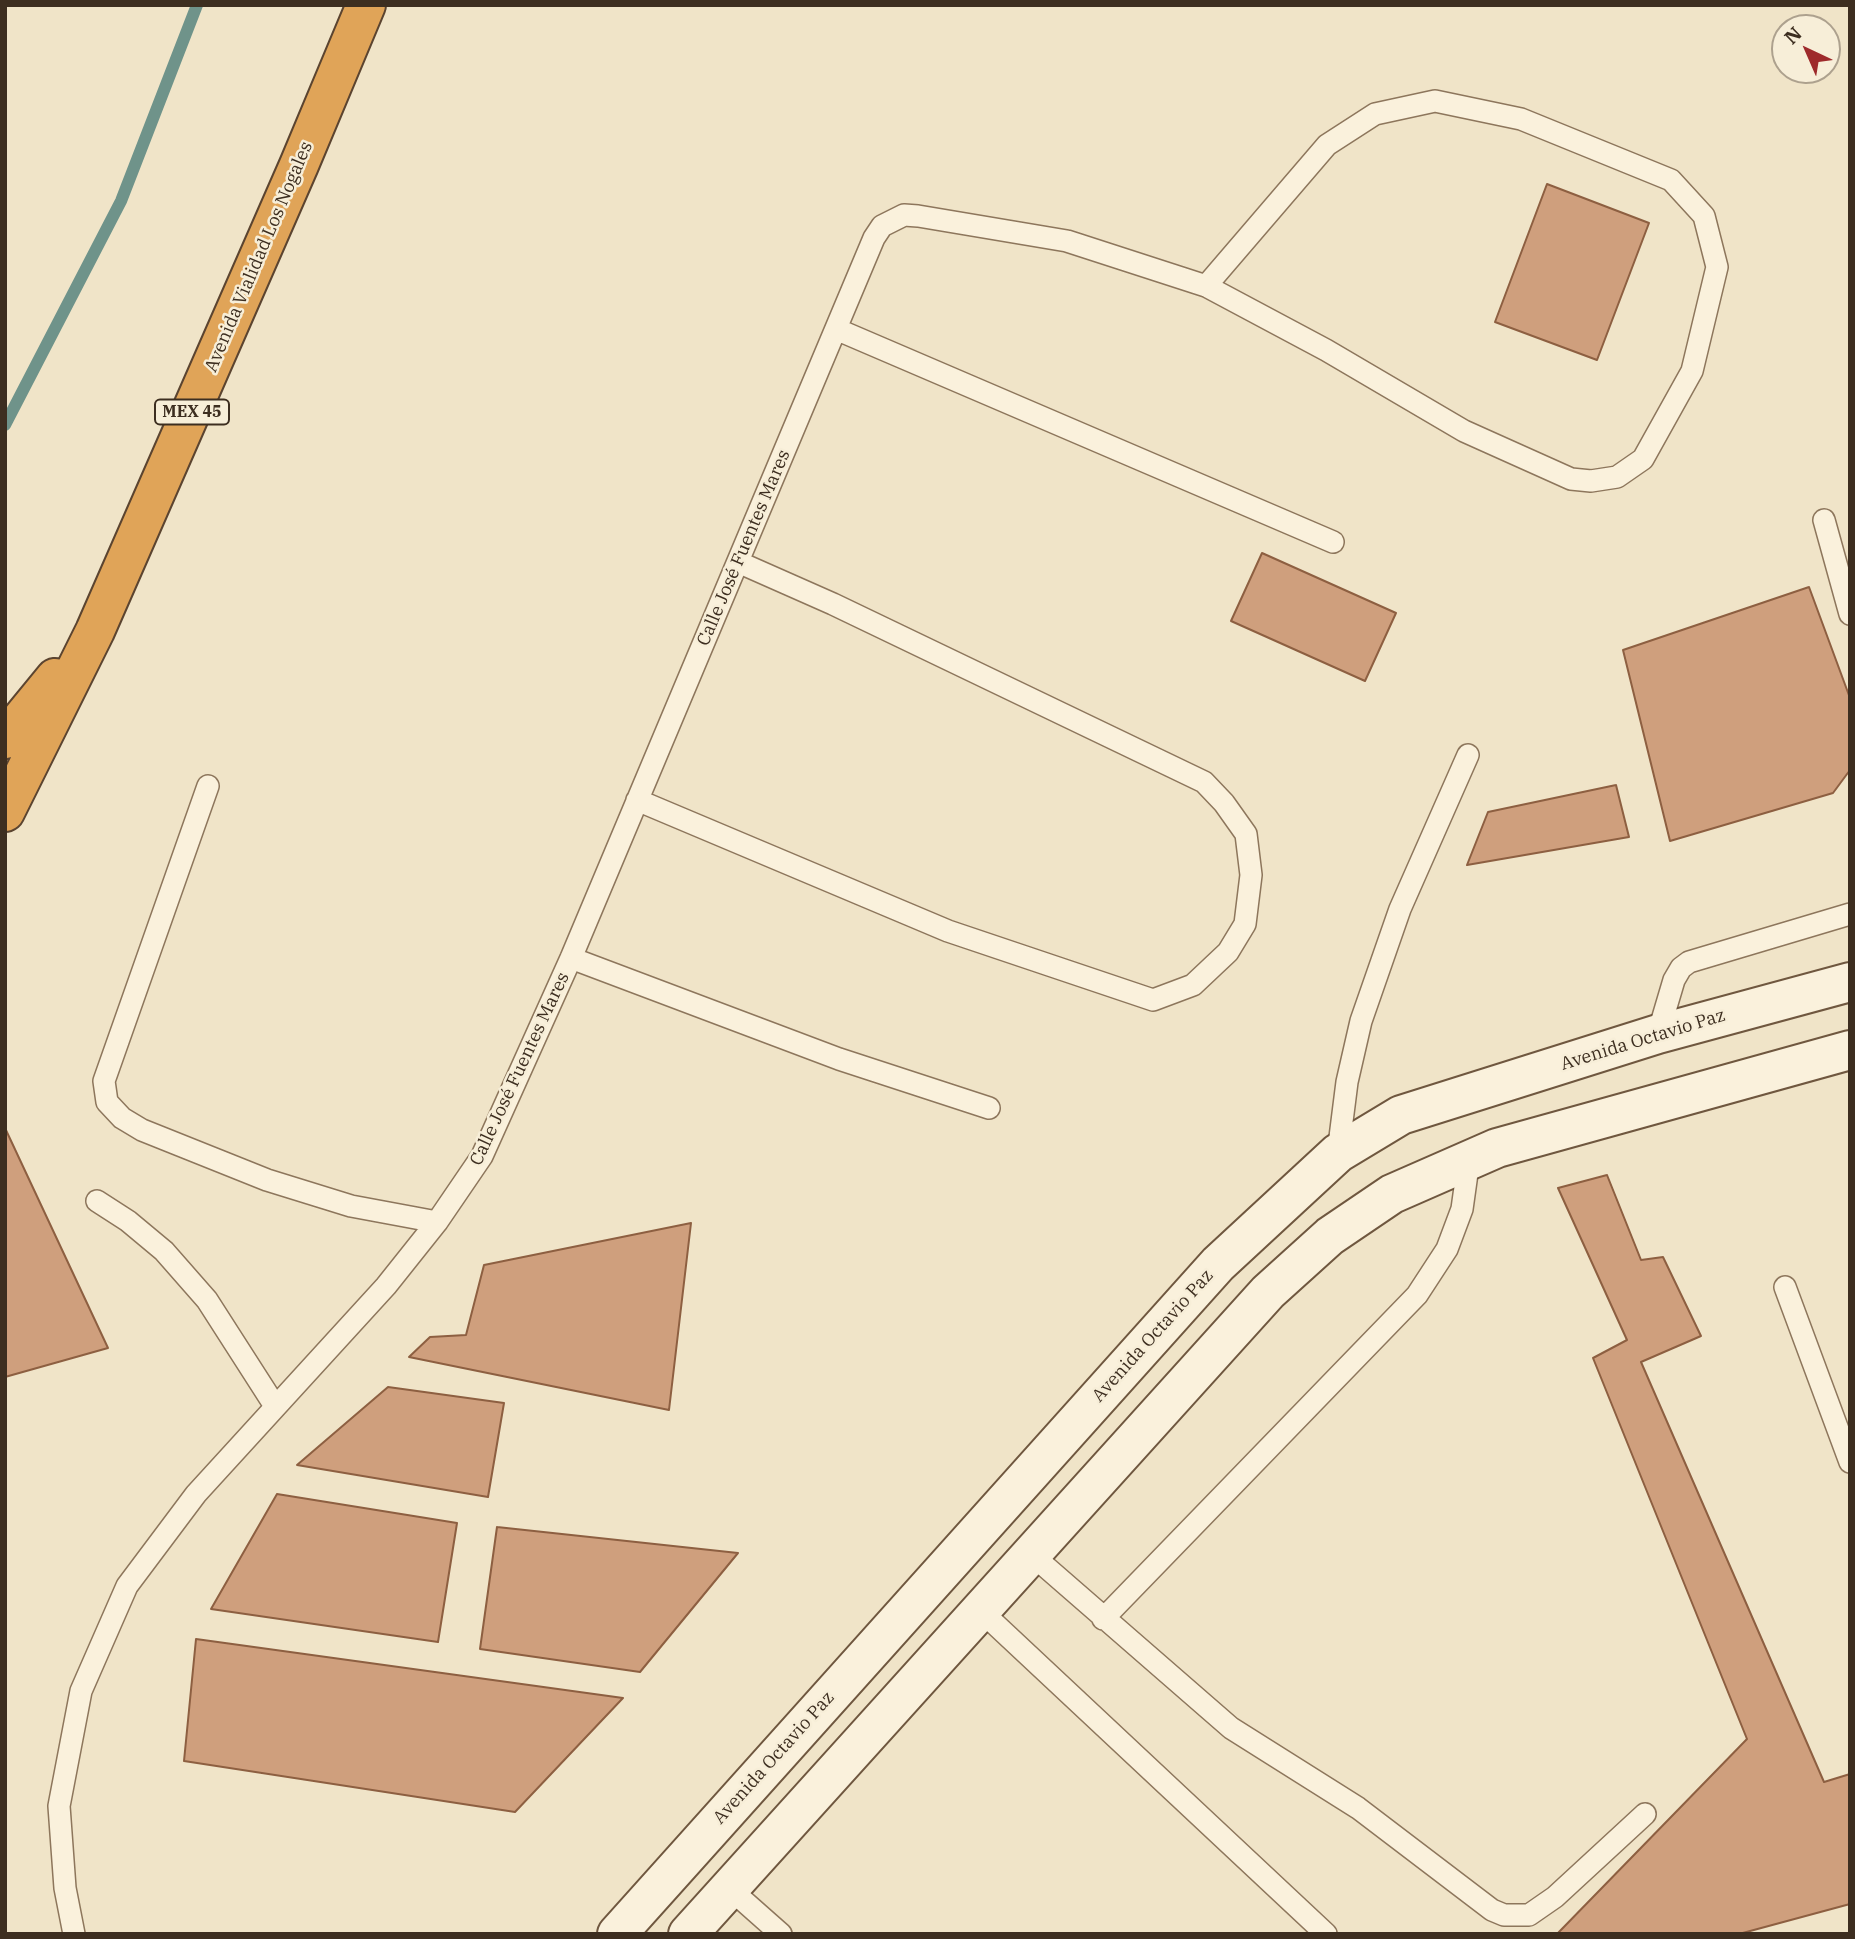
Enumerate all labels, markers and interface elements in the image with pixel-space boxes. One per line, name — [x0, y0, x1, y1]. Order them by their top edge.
north arrow — [1771, 14, 1841, 84]
text: N — [1779, 21, 1807, 49]
street label: Avenida Vialidad Los Nogales — [201, 138, 317, 376]
road number: MEX 45 — [155, 400, 229, 424]
street label: Calle José Fuentes Mares — [693, 447, 795, 649]
street label: Calle José Fuentes Mares — [466, 969, 574, 1169]
street label: Avenida Octavio Paz — [1558, 1005, 1728, 1075]
street label: Avenida Octavio Paz — [1088, 1265, 1218, 1407]
street label: Avenida Octavio Paz — [709, 1687, 839, 1829]

